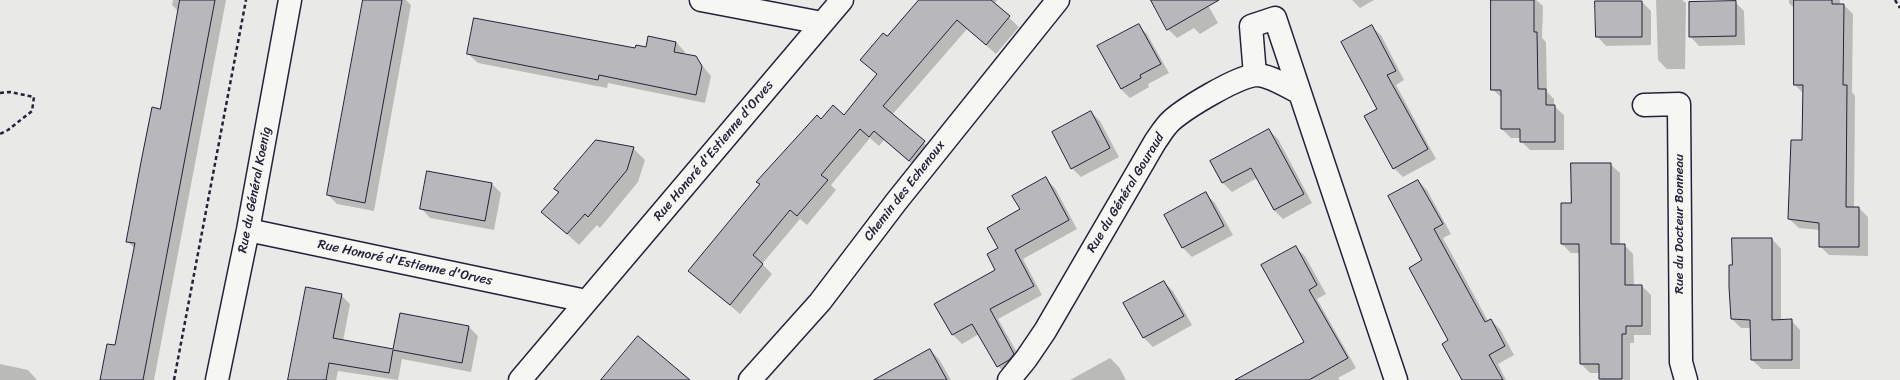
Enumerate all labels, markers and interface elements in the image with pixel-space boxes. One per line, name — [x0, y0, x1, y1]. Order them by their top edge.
street label: Rue Honoré d'Estienne d'Orves — [651, 78, 777, 224]
street label: Rue du Général Koenig — [235, 126, 275, 254]
street label: Rue du Général Gouraud — [1084, 130, 1168, 256]
street label: Chemin des Echenoux — [861, 138, 949, 244]
street label: Rue du Docteur Bonneau — [1672, 154, 1688, 294]
street label: Rue Honoré d'Estienne d'Orves — [316, 237, 494, 289]

